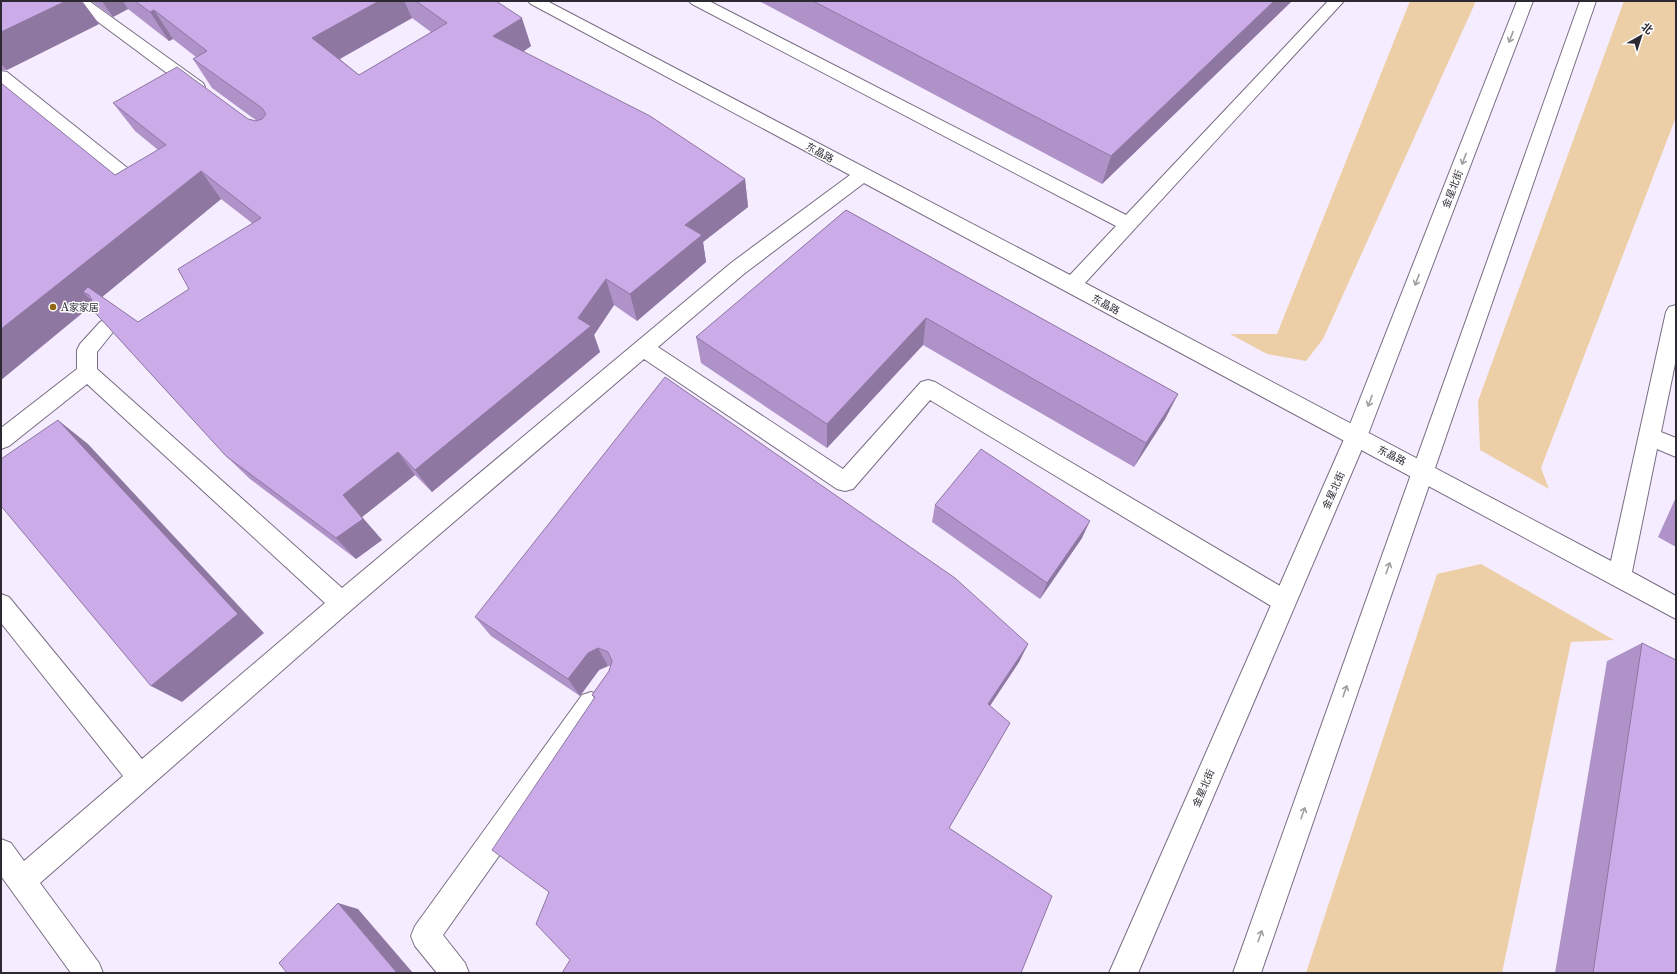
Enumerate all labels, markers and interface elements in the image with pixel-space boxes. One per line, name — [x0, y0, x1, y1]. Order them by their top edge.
north arrow — [1621, 16, 1661, 56]
text: 北 — [1639, 19, 1656, 37]
one-way arrow — [1507, 31, 1515, 43]
street label: 东晶路 — [803, 140, 836, 165]
one-way arrow — [1460, 152, 1467, 164]
street label: 金星北街 — [1439, 168, 1466, 210]
one-way arrow — [1413, 273, 1420, 285]
street label: 东晶路 — [1089, 292, 1122, 317]
place label: A家家居 — [60, 301, 99, 314]
marker: A家家居 — [48, 302, 58, 312]
one-way arrow — [1365, 394, 1373, 406]
street label: 东晶路 — [1375, 443, 1408, 468]
street label: 金星北街 — [1319, 469, 1348, 511]
one-way arrow — [1385, 561, 1392, 574]
one-way arrow — [1342, 685, 1350, 697]
street label: 金星北街 — [1190, 767, 1217, 809]
one-way arrow — [1300, 807, 1307, 820]
one-way arrow — [1257, 931, 1265, 943]

